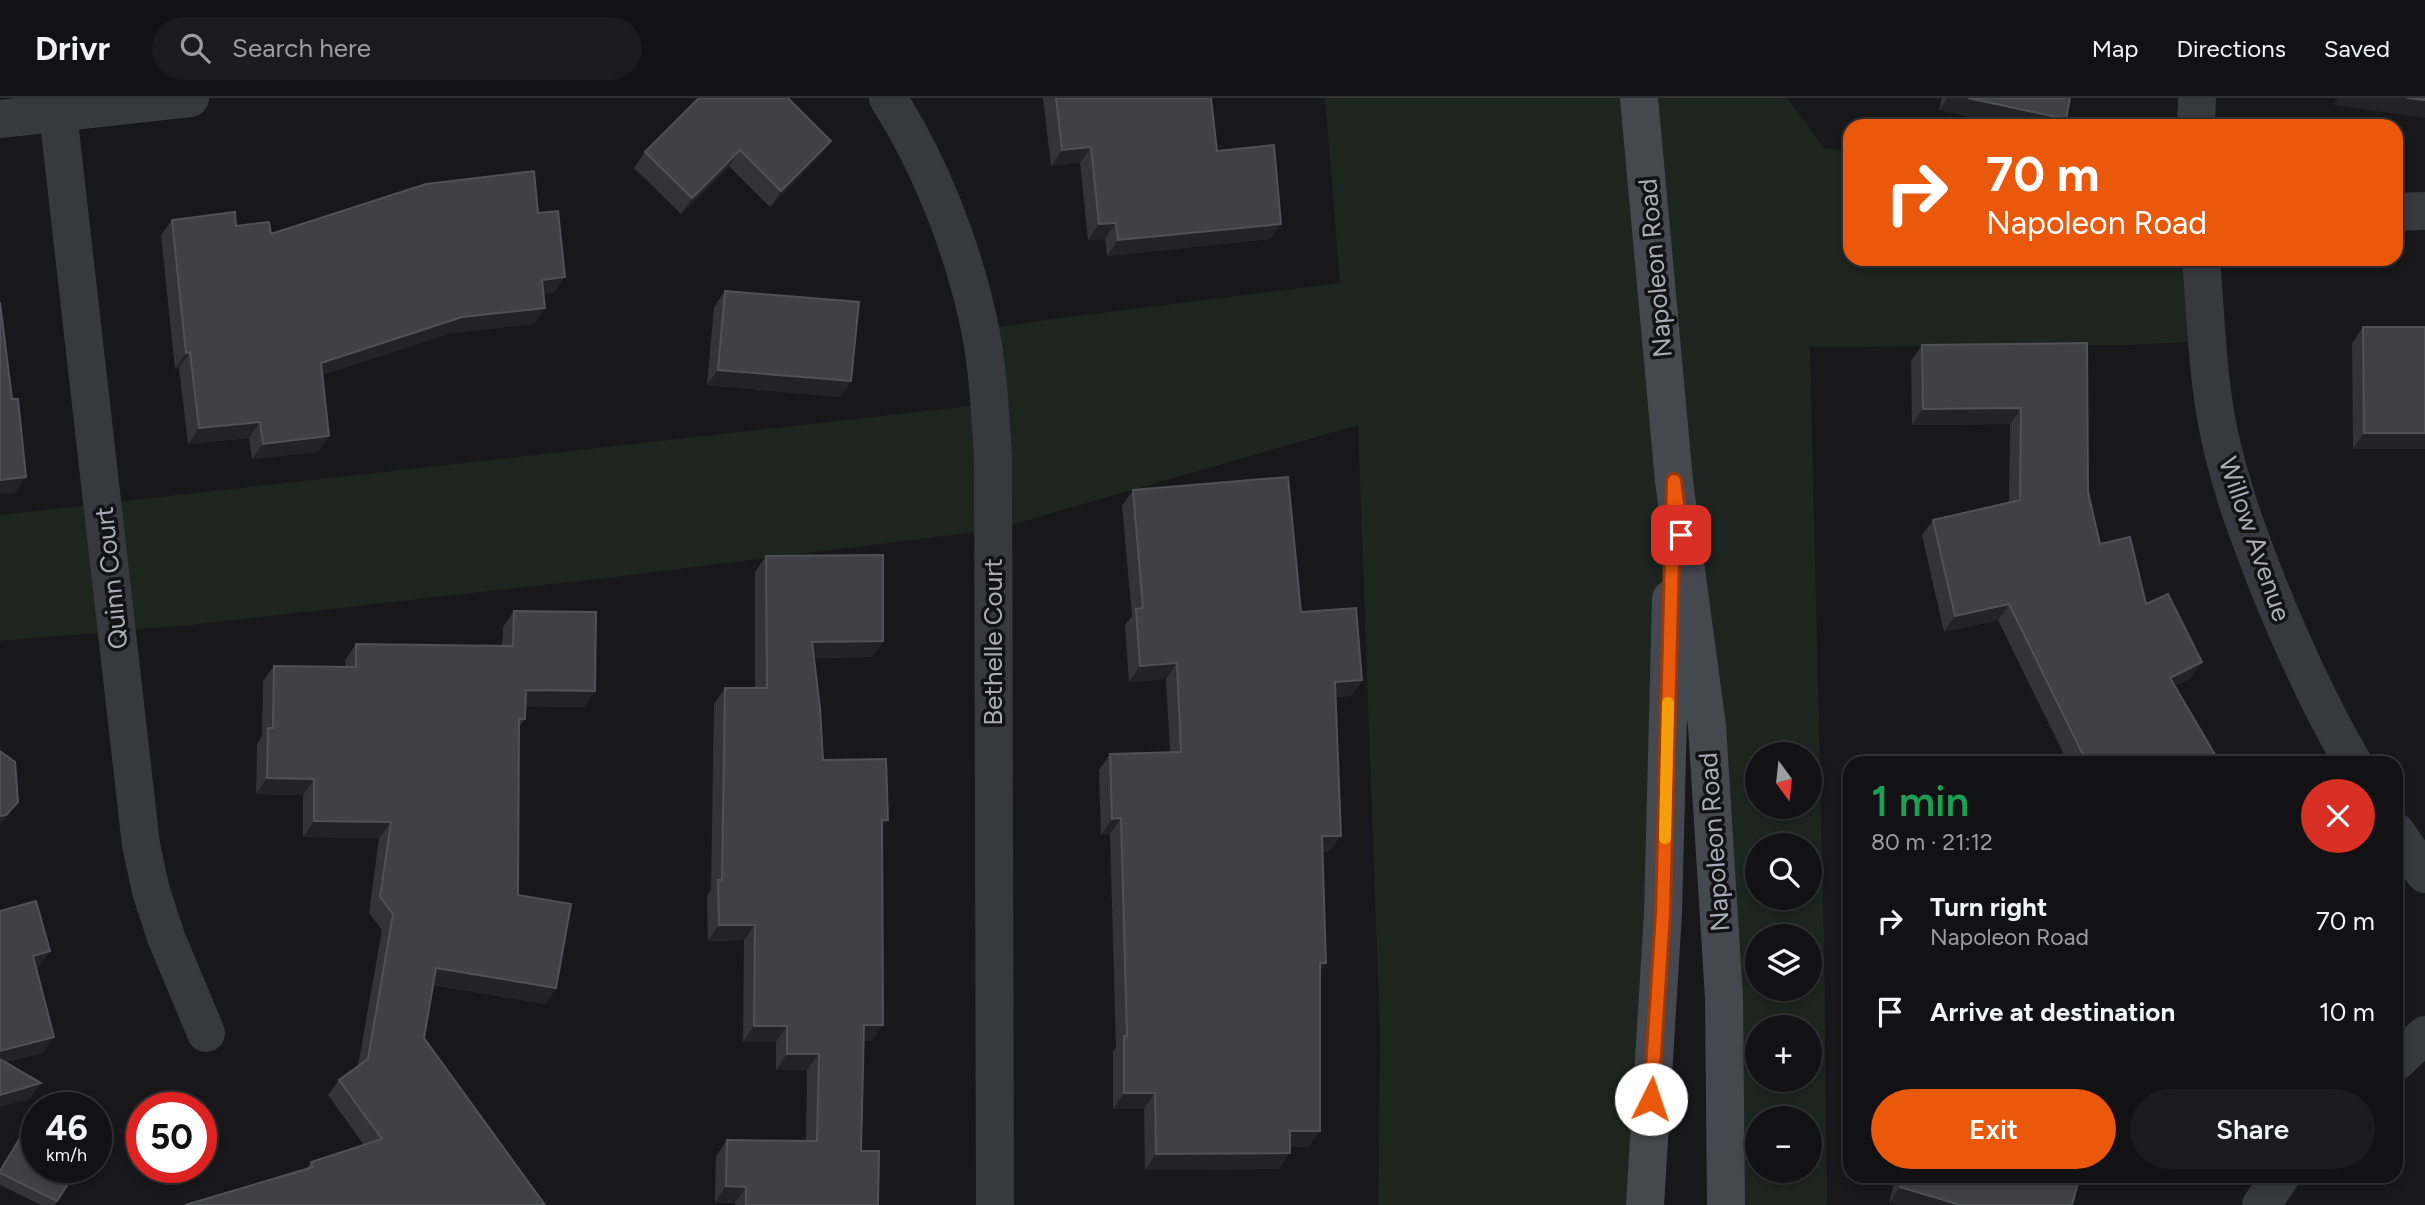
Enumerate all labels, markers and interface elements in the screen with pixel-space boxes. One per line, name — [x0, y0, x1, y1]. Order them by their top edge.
search box — [152, 17, 642, 80]
text: Drivr — [35, 29, 110, 68]
icon: search — [176, 29, 214, 67]
text: Search here — [232, 32, 371, 64]
text: Map — [2092, 34, 2138, 63]
text: Directions — [2176, 34, 2286, 63]
text: Saved — [2324, 34, 2390, 63]
text: 70 m — [1986, 144, 2099, 203]
icon: right — [1871, 147, 1962, 238]
street label: Napoleon Road — [1631, 177, 1679, 359]
text: Napoleon Road — [1986, 204, 2207, 242]
street label: Willow Avenue — [2212, 453, 2298, 625]
street label: Quinn Court — [88, 505, 134, 651]
pin — [1651, 505, 1711, 565]
icon: arrive — [1662, 516, 1700, 554]
street label: Bethelle Court — [977, 558, 1009, 726]
north arrow — [1745, 742, 1822, 819]
map controls — [1745, 742, 1822, 1183]
street label: Napoleon Road — [1692, 751, 1736, 933]
text: 1 min — [1871, 776, 1969, 827]
button: close — [2301, 779, 2375, 853]
text: 80 m · 21:12 — [1871, 828, 1993, 856]
button: search — [1745, 833, 1822, 910]
text: Turn right — [1930, 891, 2047, 923]
icon: right — [1871, 902, 1909, 940]
text: 70 m — [2316, 905, 2375, 937]
text: Napoleon Road — [1930, 923, 2089, 951]
button: layers — [1745, 924, 1822, 1001]
icon: arrive — [1871, 993, 1909, 1031]
text: Arrive at destination — [1930, 996, 2175, 1028]
text: 10 m — [2319, 996, 2375, 1028]
button: + — [1745, 1015, 1822, 1092]
position arrow — [1614, 1062, 1688, 1136]
button: Exit — [1871, 1089, 2116, 1169]
button: Share — [2130, 1089, 2375, 1169]
speed limit sign: 50 — [126, 1092, 217, 1183]
button: − — [1745, 1106, 1822, 1183]
text: 46 — [45, 1107, 88, 1149]
text: km/h — [46, 1144, 87, 1166]

